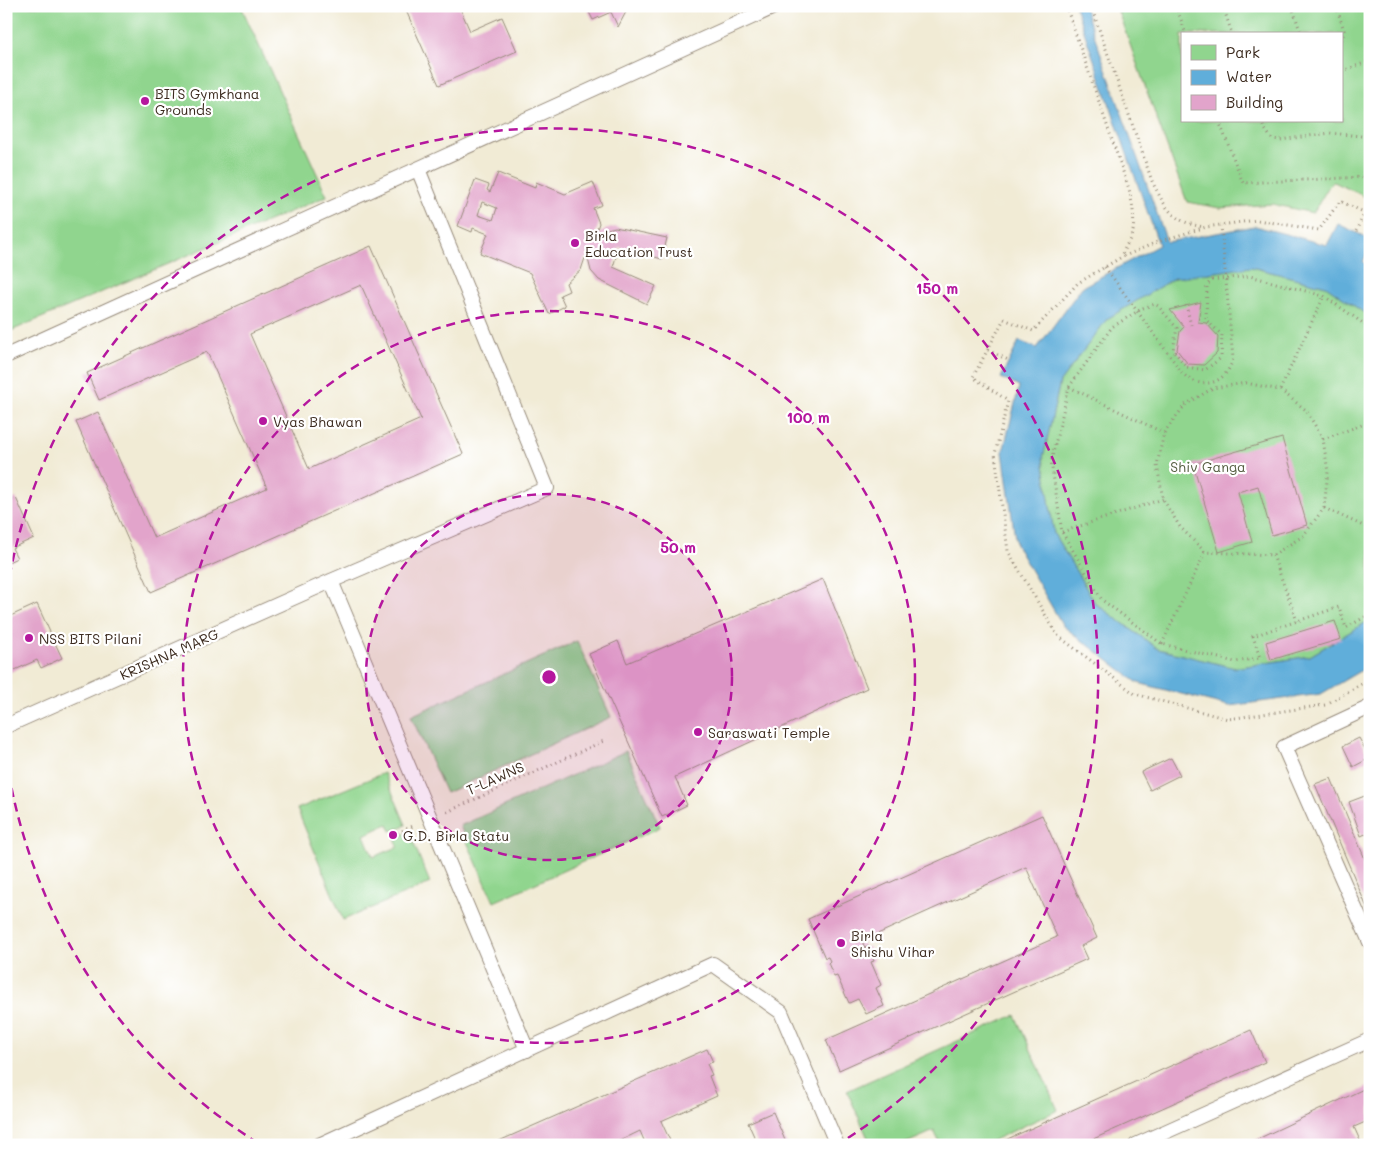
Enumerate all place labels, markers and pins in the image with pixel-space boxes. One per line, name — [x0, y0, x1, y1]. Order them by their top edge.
place label: BITS Gymkhana Grounds — [155, 84, 259, 119]
marker: BITS Gymkhana Grounds — [139, 95, 151, 107]
place label: Birla Education Trust — [585, 226, 693, 261]
marker: Birla Education Trust — [569, 237, 581, 249]
place label: Vyas Bhawan — [273, 412, 362, 431]
marker: Vyas Bhawan — [257, 415, 269, 427]
place label: NSS BITS Pilani — [39, 629, 142, 648]
marker: NSS BITS Pilani — [23, 632, 35, 644]
centre of rings — [540, 668, 558, 686]
place label: Saraswati Temple — [708, 723, 830, 742]
marker: Saraswati Temple — [692, 726, 704, 738]
place label: G.D. Birla Statu — [403, 826, 509, 845]
marker: G.D. Birla Statu — [387, 829, 399, 841]
place label: Birla Shishu Vihar — [851, 926, 935, 961]
marker: Birla Shishu Vihar — [835, 937, 847, 949]

